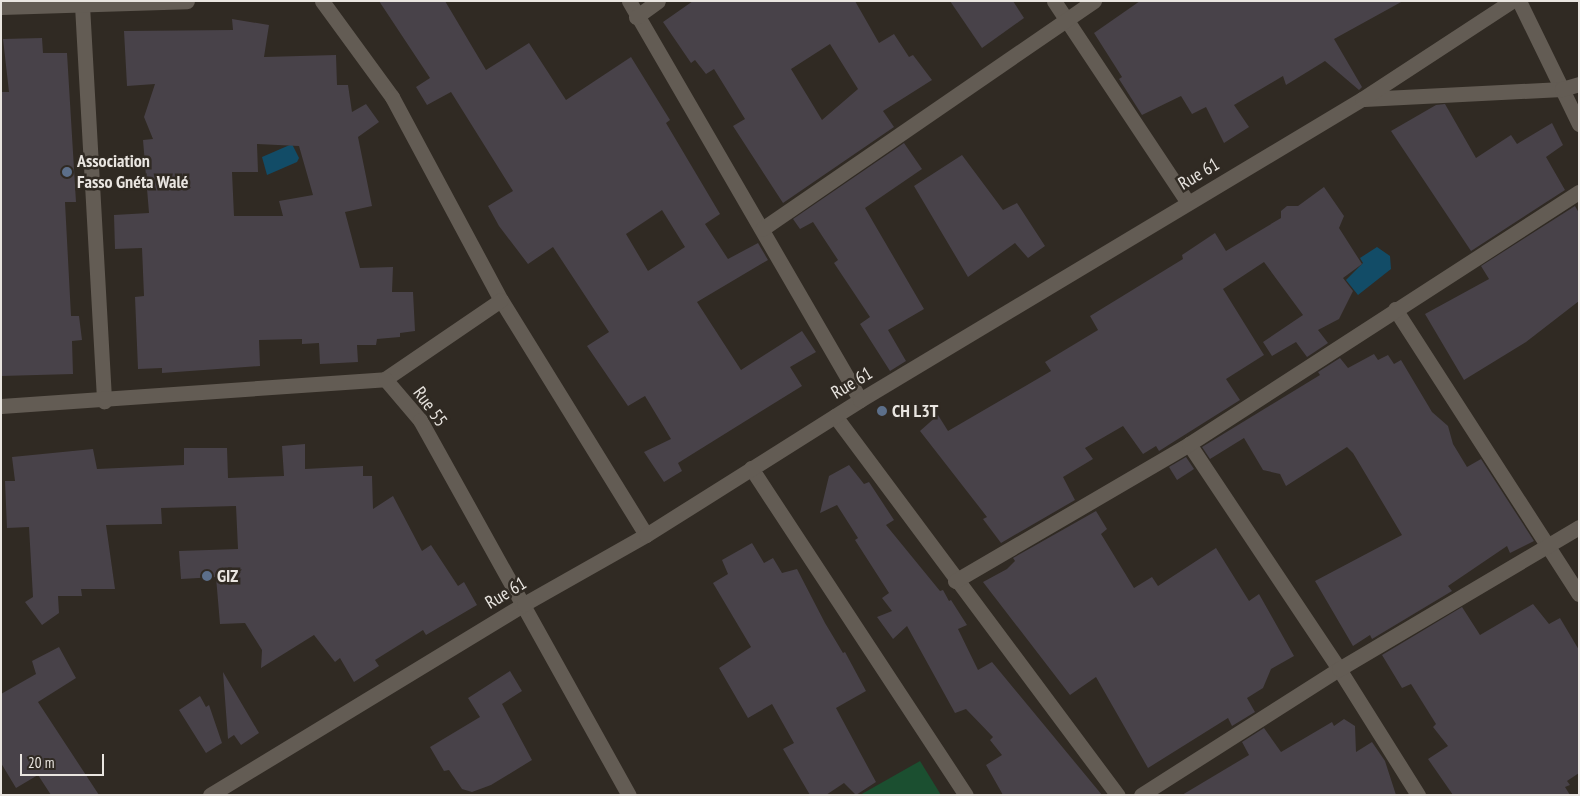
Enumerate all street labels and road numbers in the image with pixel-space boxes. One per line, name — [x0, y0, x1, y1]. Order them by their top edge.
street label: Rue 61 — [1175, 153, 1223, 195]
street label: Rue 61 — [828, 362, 876, 404]
street label: Rue 55 — [408, 383, 452, 431]
street label: Rue 61 — [482, 572, 530, 614]

